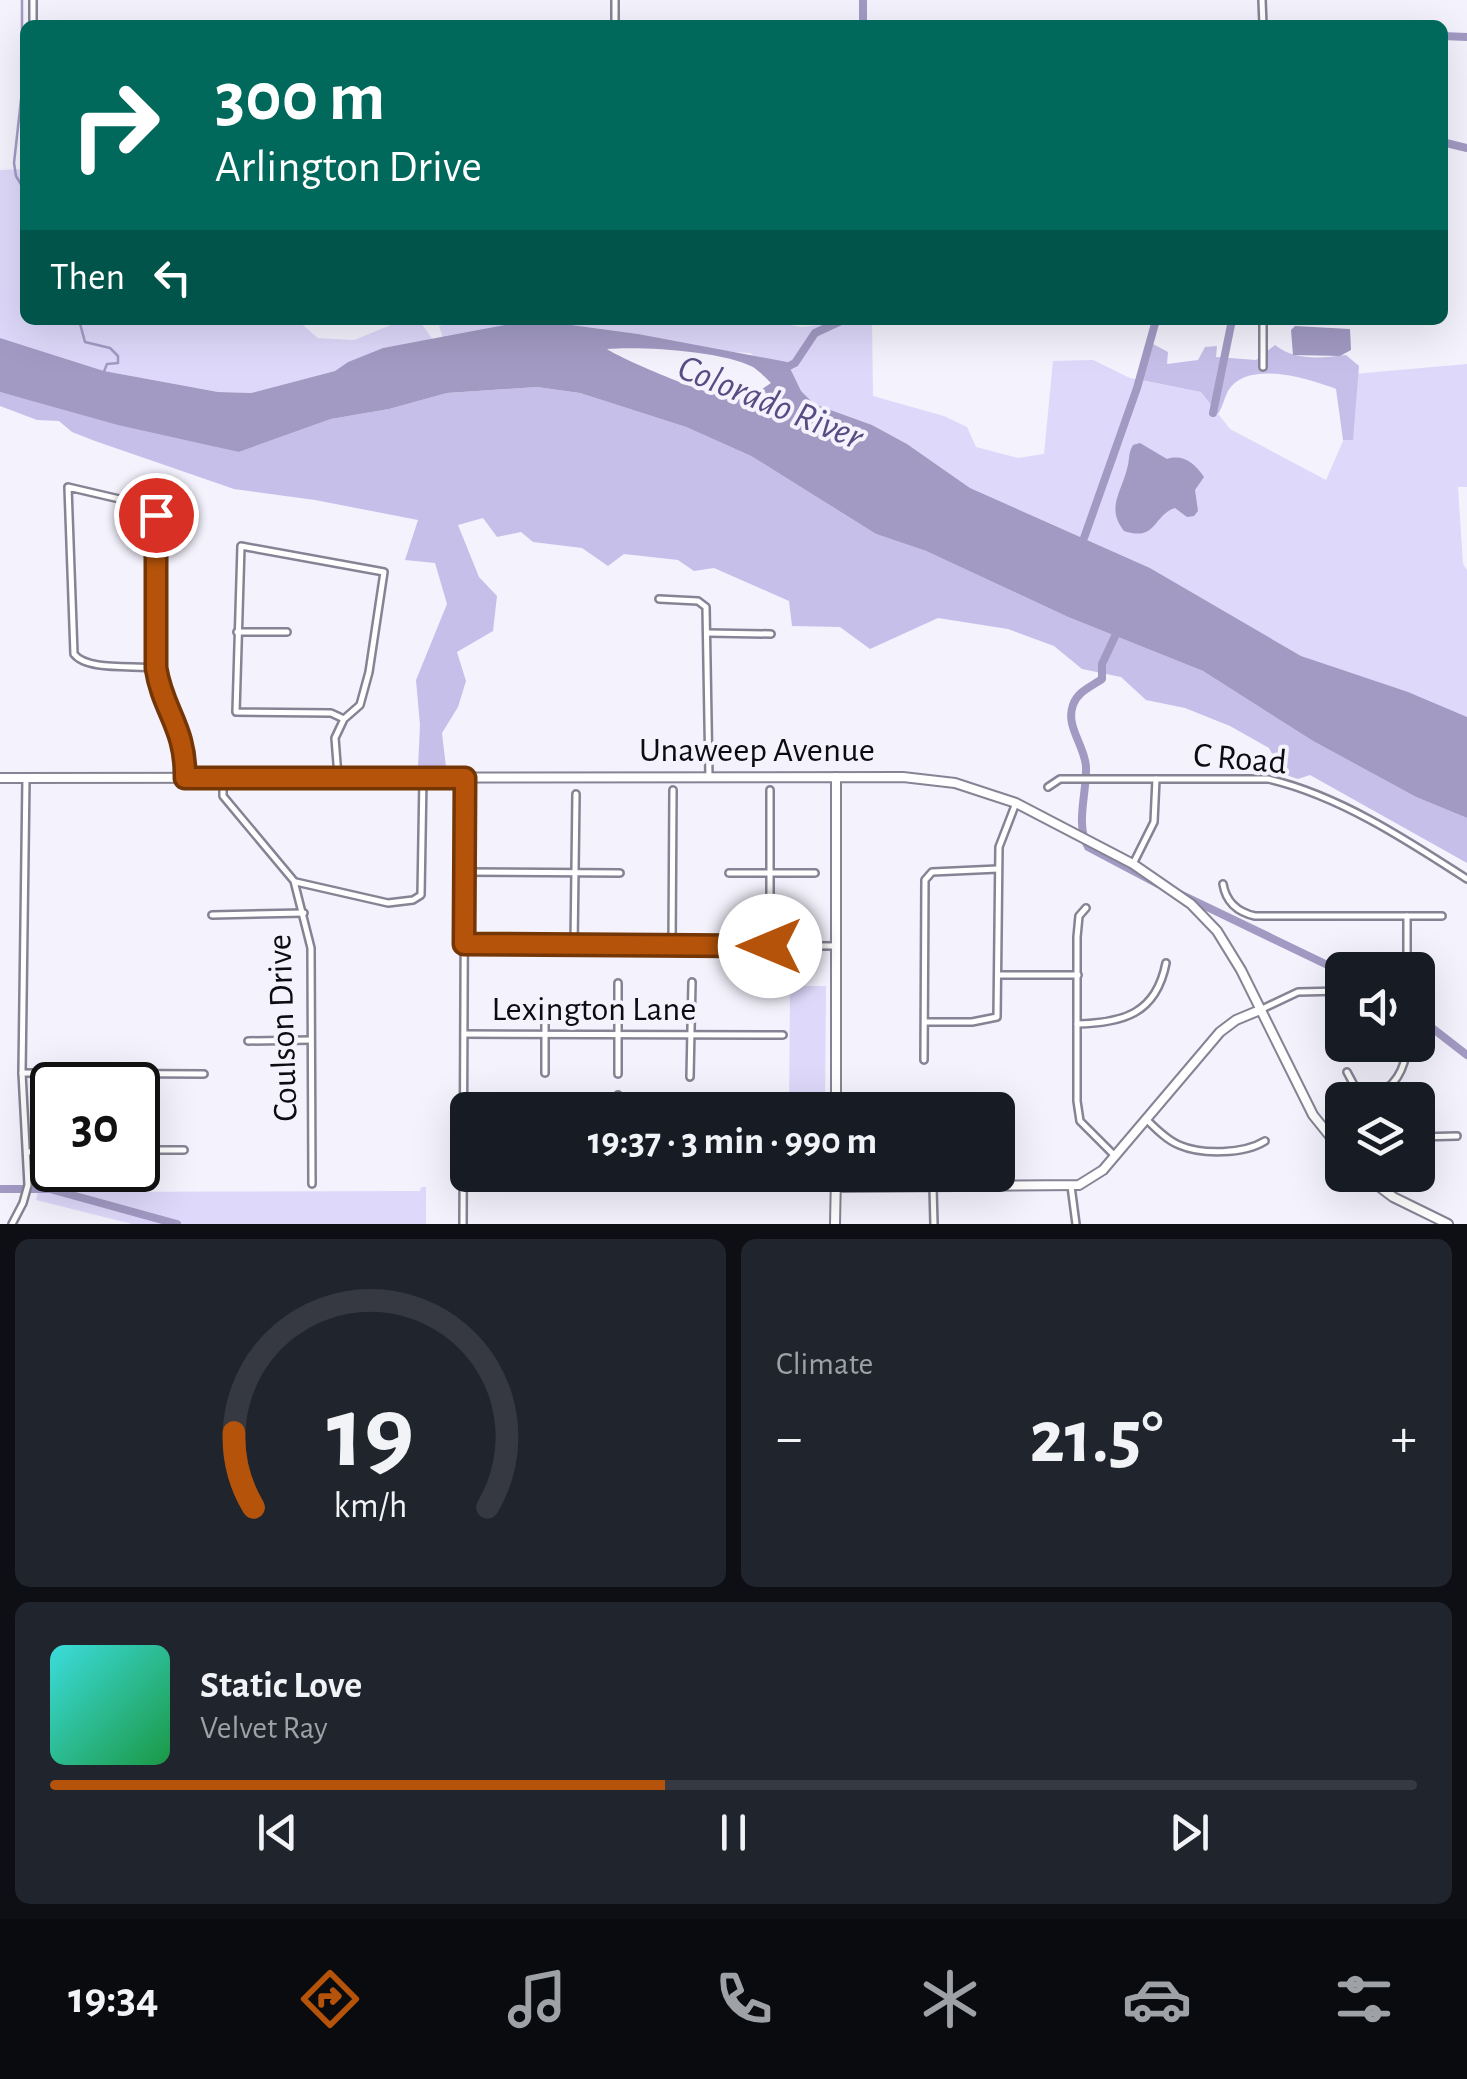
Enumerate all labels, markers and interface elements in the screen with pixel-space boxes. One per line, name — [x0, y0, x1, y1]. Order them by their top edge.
icon: right — [50, 60, 180, 190]
text: 300 m — [215, 63, 385, 133]
text: Arlington Drive — [215, 145, 482, 190]
icon: left — [145, 250, 200, 305]
text: Then — [50, 259, 125, 297]
water label: Colorado River — [672, 349, 869, 458]
pin — [114, 473, 199, 558]
icon: arrive — [129, 488, 184, 543]
street label: Unaweep Avenue — [639, 733, 875, 768]
street label: C Road — [1192, 737, 1288, 781]
position arrow — [718, 894, 822, 998]
street label: Coulson Drive — [262, 934, 304, 1122]
map controls — [1325, 952, 1435, 1192]
button: sound — [1325, 952, 1435, 1062]
street label: Lexington Lane — [492, 992, 696, 1027]
speed limit sign: 30 — [30, 1062, 160, 1192]
button: layers — [1325, 1082, 1435, 1192]
text: 19:37 · 3 min · 990 m — [588, 1123, 877, 1161]
text: Climate — [776, 1348, 873, 1380]
text: 19 — [327, 1382, 414, 1486]
text: 21.5° — [1030, 1401, 1163, 1476]
text: − — [776, 1411, 802, 1466]
text: + — [1391, 1411, 1417, 1466]
text: km/h — [334, 1488, 407, 1524]
text: Static Love — [200, 1667, 362, 1705]
text: Velvet Ray — [200, 1712, 328, 1744]
icon: previous — [250, 1805, 305, 1860]
icon: pause — [706, 1805, 761, 1860]
icon: next — [1162, 1805, 1217, 1860]
icon: directions — [295, 1964, 365, 2034]
icon: music — [502, 1964, 572, 2034]
icon: phone — [709, 1964, 779, 2034]
icon: climate — [915, 1964, 985, 2034]
icon: car — [1122, 1964, 1192, 2034]
icon: filters — [1329, 1964, 1399, 2034]
text: 19:34 — [68, 1976, 159, 2021]

